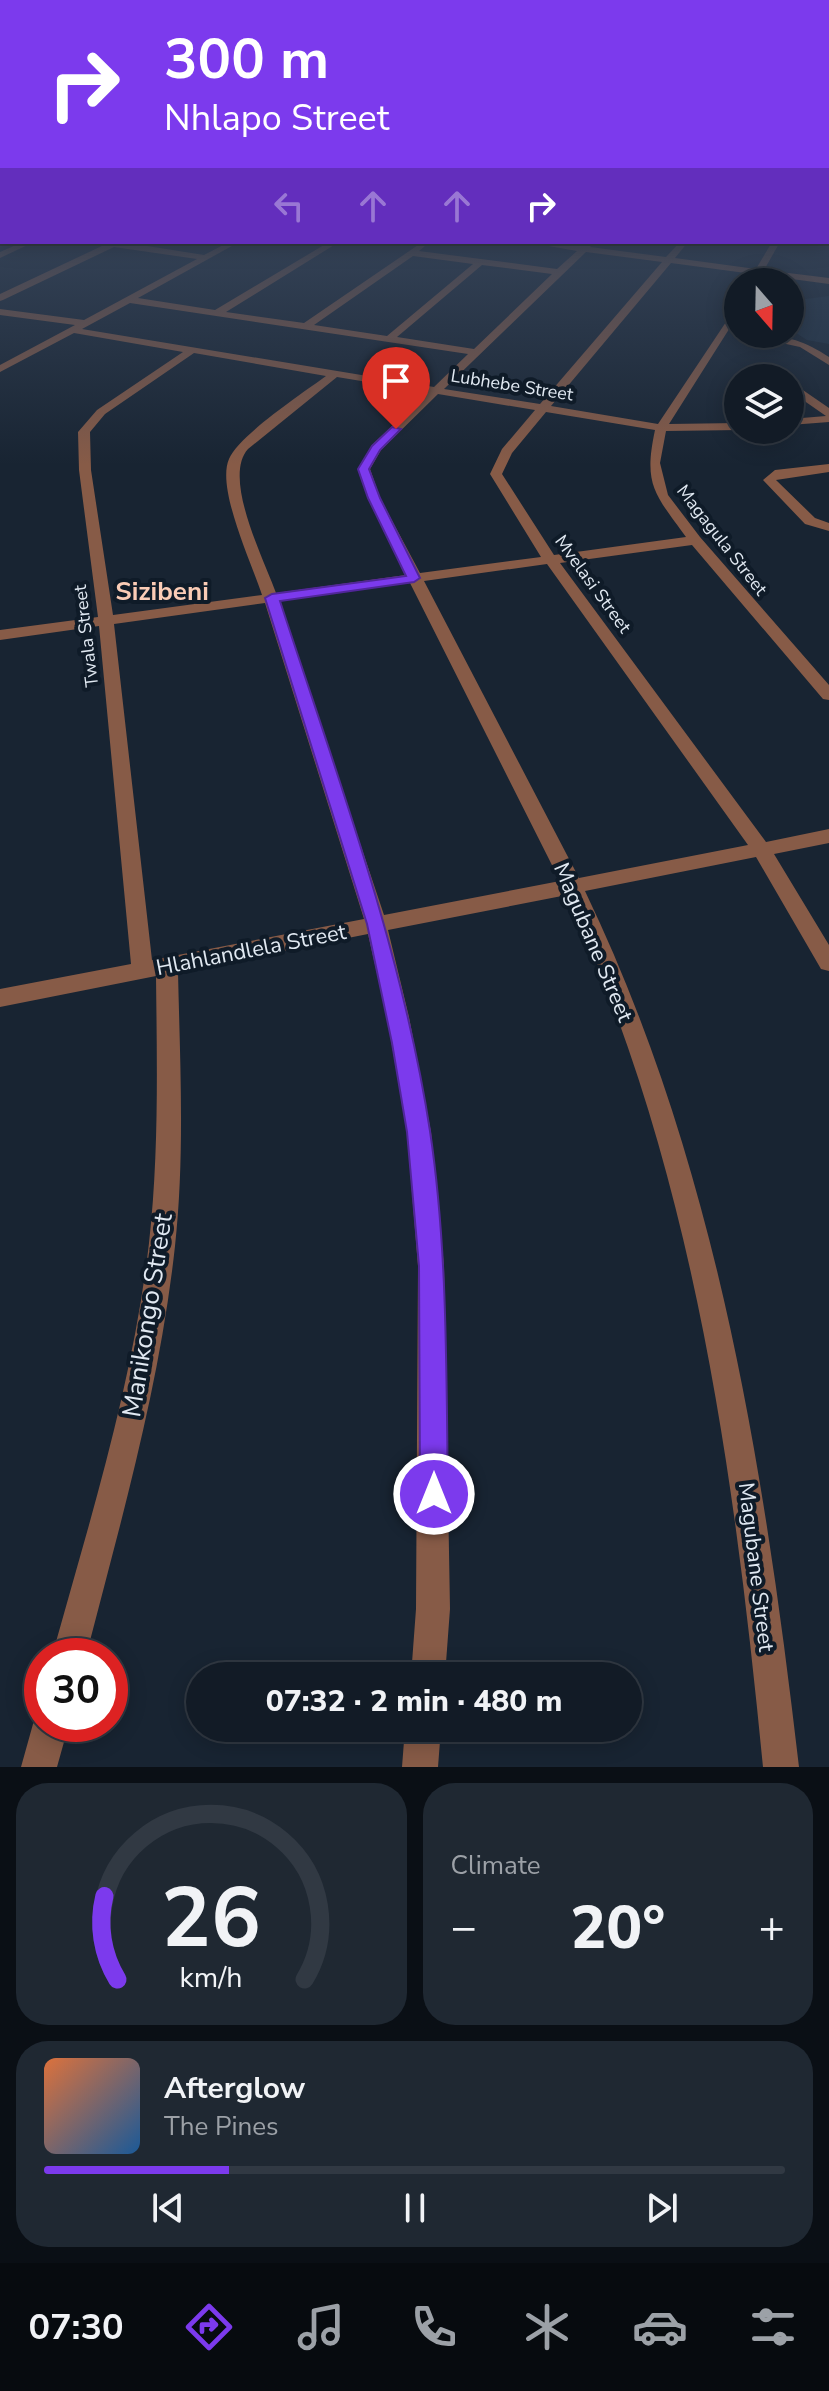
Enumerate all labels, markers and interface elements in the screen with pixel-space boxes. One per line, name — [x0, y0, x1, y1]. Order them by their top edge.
text: 300 m — [164, 21, 329, 98]
icon: right — [32, 32, 136, 136]
text: Nhlapo Street — [164, 94, 389, 143]
icon: left — [267, 184, 311, 228]
icon: ahead — [351, 184, 395, 228]
icon: ahead — [435, 184, 479, 228]
icon: right — [519, 184, 563, 228]
north arrow — [724, 268, 804, 348]
map controls — [724, 268, 804, 444]
pin — [362, 347, 430, 429]
icon: arrive — [374, 359, 418, 403]
street label: Lubhebe Street — [449, 363, 576, 407]
button: layers — [724, 364, 804, 444]
street label: Magagula Street — [671, 480, 773, 601]
street label: Mvelasi Street — [549, 530, 637, 638]
district label: Sizibeni — [115, 574, 209, 609]
street label: Twala Street — [68, 583, 104, 688]
street label: Magubane Street — [546, 858, 640, 1027]
street label: Hlahlandlela Street — [154, 917, 349, 983]
street label: Manikongo Street — [114, 1210, 181, 1420]
position arrow — [392, 1452, 476, 1536]
street label: Magubane Street — [731, 1481, 781, 1654]
speed limit sign: 30 — [24, 1638, 128, 1742]
text: 07:32 · 2 min · 480 m — [266, 1681, 562, 1722]
text: Climate — [451, 1848, 541, 1883]
text: 26 — [161, 1862, 261, 1975]
text: 20° — [570, 1887, 665, 1969]
text: − — [451, 1898, 477, 1958]
text: + — [759, 1898, 785, 1958]
text: km/h — [180, 1958, 243, 1997]
text: Afterglow — [164, 2068, 305, 2109]
text: The Pines — [164, 2109, 279, 2144]
icon: previous — [146, 2186, 190, 2230]
icon: pause — [393, 2186, 437, 2230]
icon: next — [640, 2186, 684, 2230]
icon: directions — [181, 2299, 237, 2355]
icon: music — [293, 2299, 349, 2355]
icon: phone — [406, 2299, 462, 2355]
icon: climate — [519, 2299, 575, 2355]
icon: car — [632, 2299, 688, 2355]
icon: filters — [745, 2299, 801, 2355]
text: 07:30 — [28, 2303, 124, 2352]

